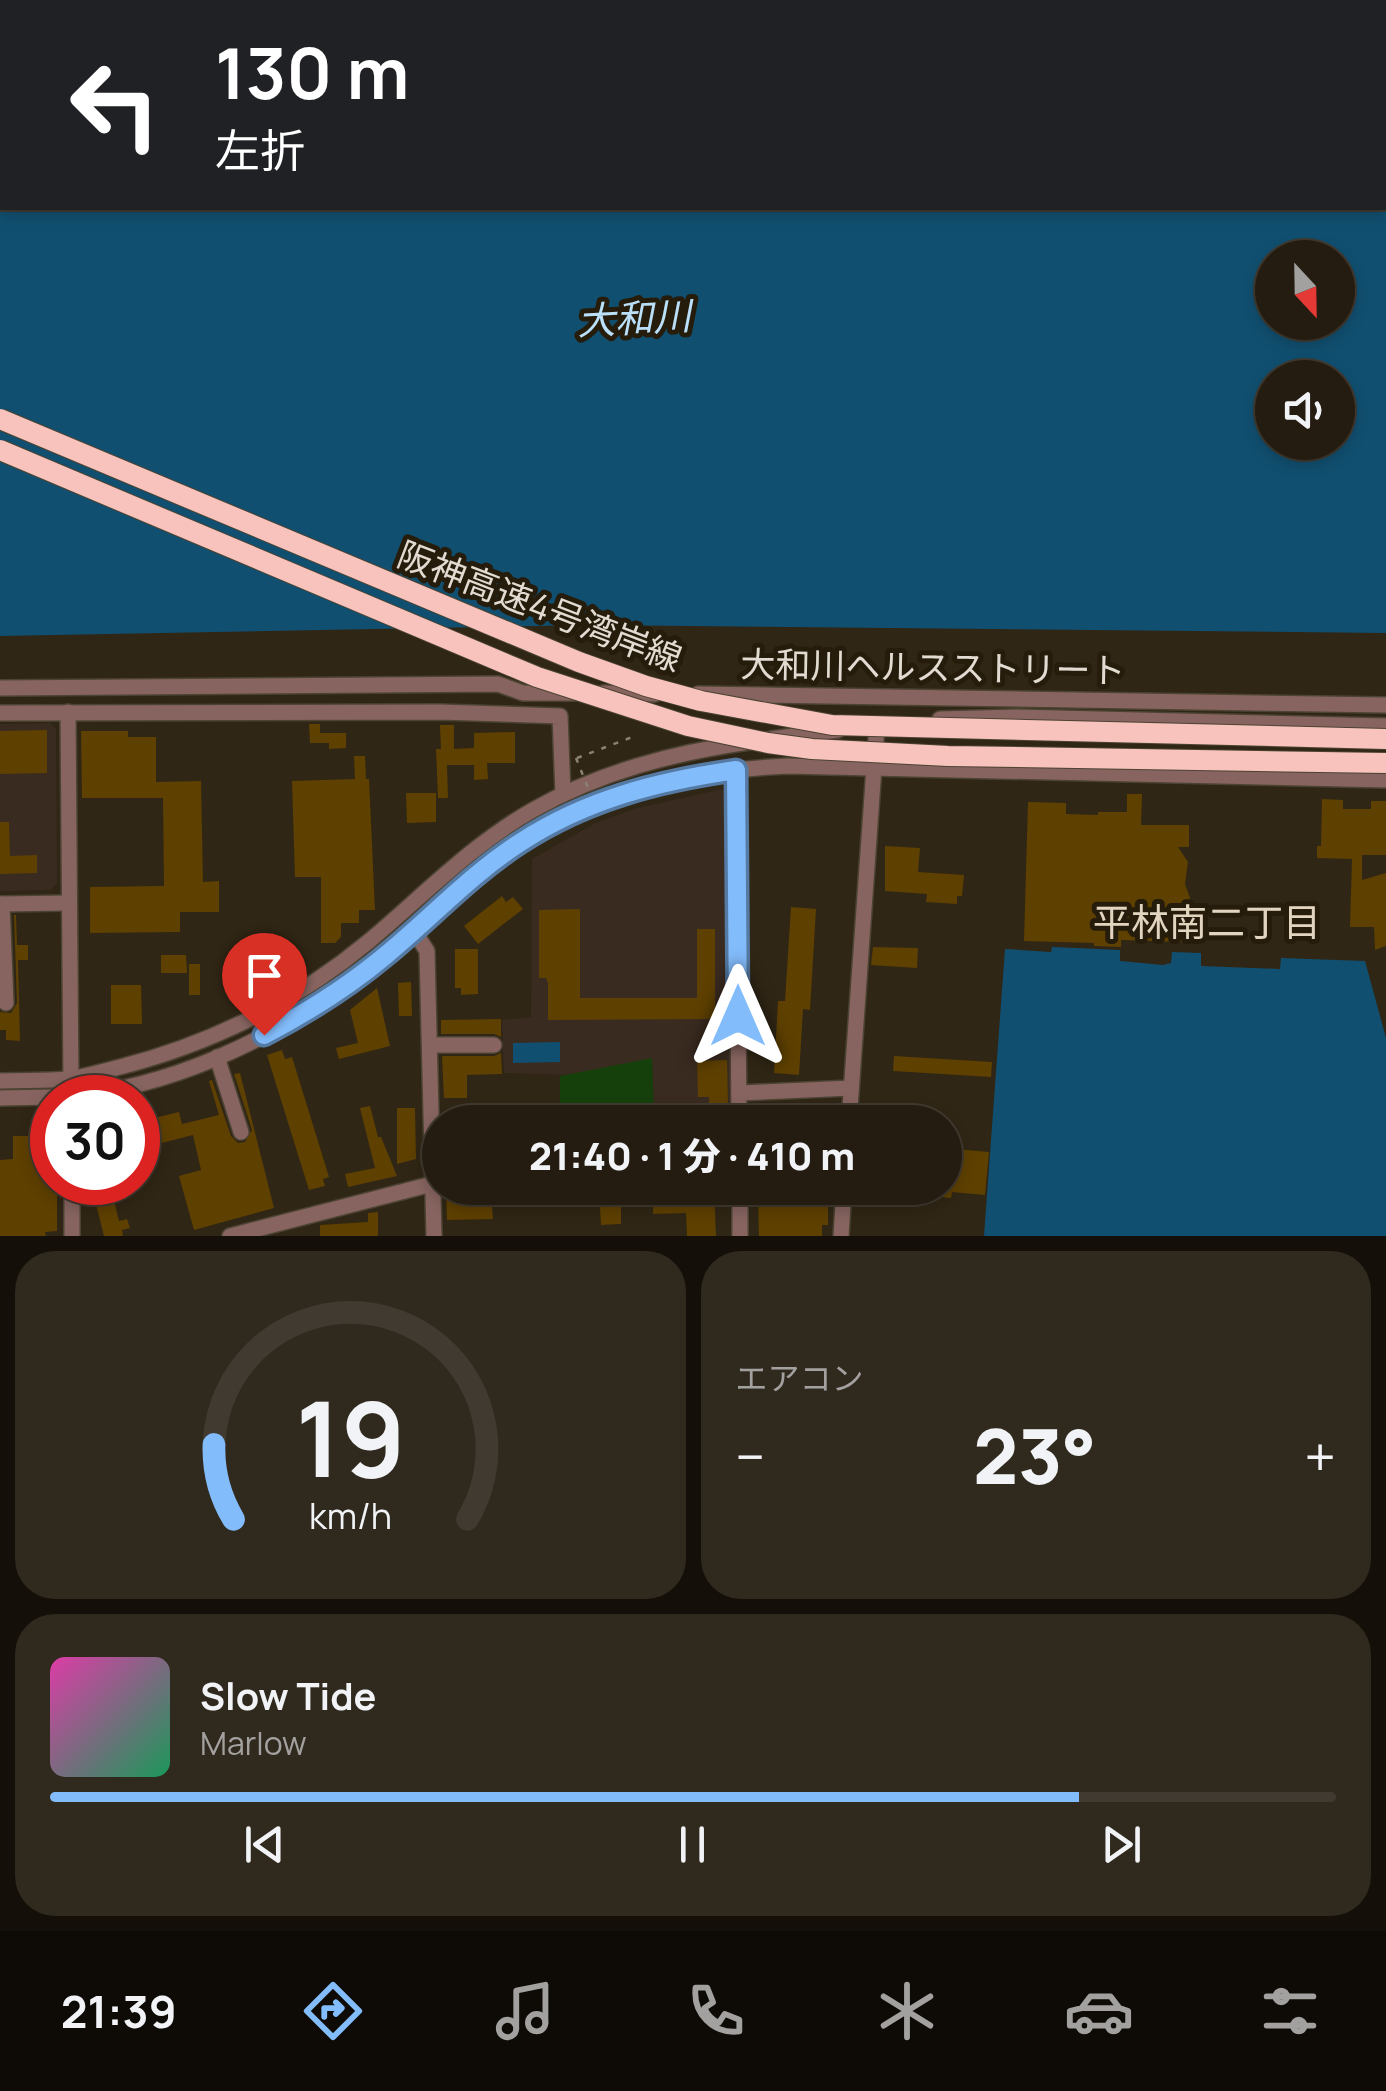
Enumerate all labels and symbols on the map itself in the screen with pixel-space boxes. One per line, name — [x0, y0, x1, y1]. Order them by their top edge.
north arrow — [1255, 240, 1355, 340]
water label: 大和川 — [576, 288, 696, 346]
street label: 阪神高速4号湾岸線 — [391, 530, 689, 682]
street label: 大和川ヘルスストリート — [740, 640, 1126, 694]
district label: 平林南二丁目 — [1093, 895, 1321, 947]
pin — [222, 933, 307, 1036]
position arrow — [686, 964, 790, 1068]
speed limit sign: 30 — [30, 1075, 160, 1205]

